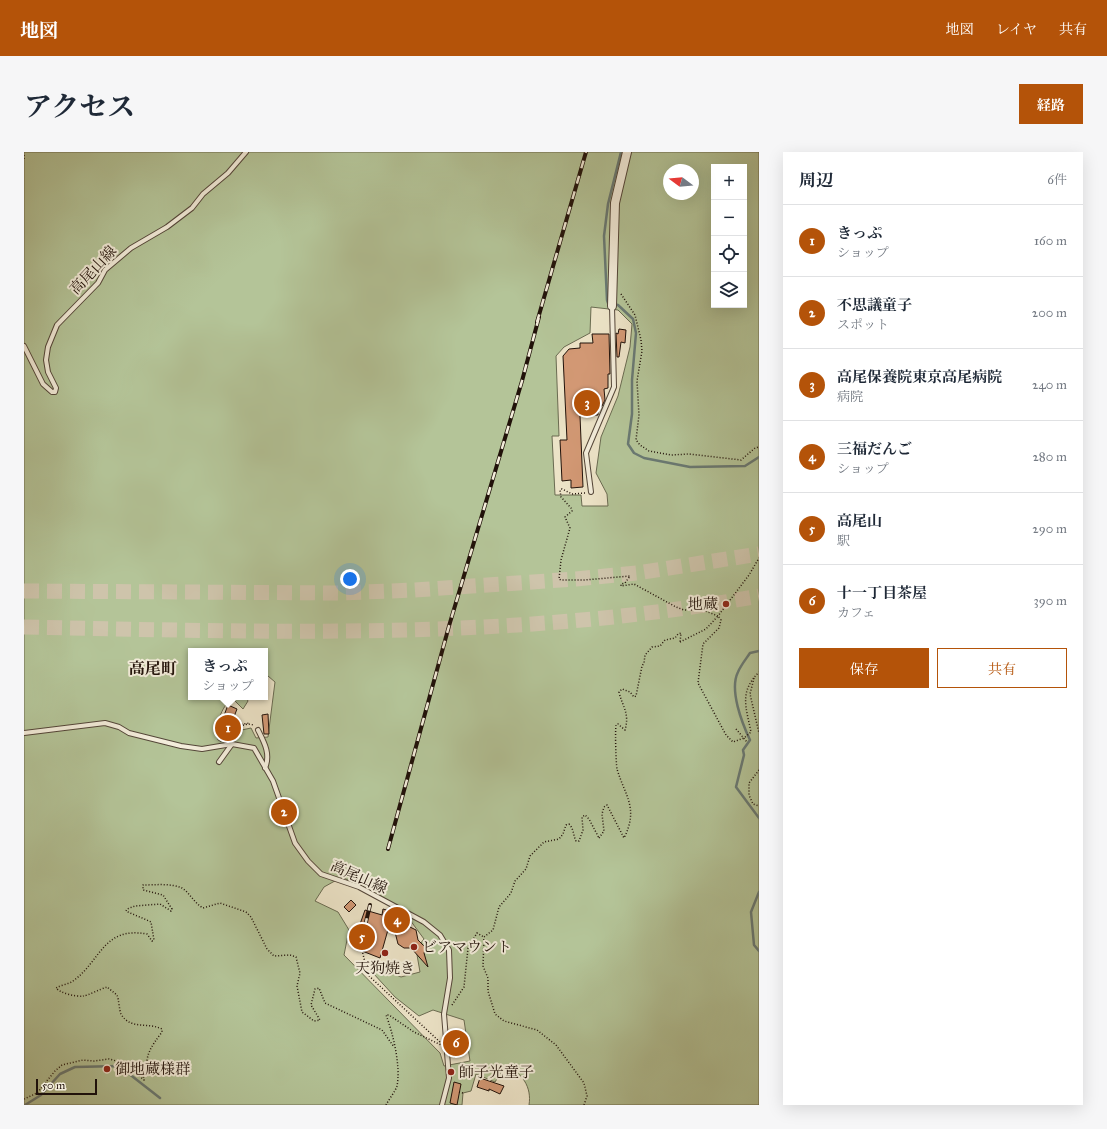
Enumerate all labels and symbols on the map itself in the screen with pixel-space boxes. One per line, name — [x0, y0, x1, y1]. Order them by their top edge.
north arrow — [663, 164, 699, 200]
street label: 高尾山線 — [66, 242, 120, 298]
pin: 3 — [574, 388, 600, 418]
your location — [340, 569, 360, 589]
place label: 地蔵 — [688, 595, 718, 613]
marker: 地蔵 — [721, 599, 731, 609]
district label: 高尾町 — [129, 659, 177, 678]
pin: 1 — [215, 713, 241, 743]
pin: 2 — [271, 797, 297, 827]
street label: 高尾山線 — [328, 857, 390, 897]
pin: 4 — [384, 905, 410, 935]
pin: 5 — [349, 922, 375, 952]
place label: ビアマウント — [422, 938, 512, 956]
marker: ビアマウント — [409, 942, 419, 952]
marker: 天狗焼き — [380, 948, 390, 958]
place label: 天狗焼き — [355, 959, 415, 977]
pin: 6 — [443, 1028, 469, 1058]
place label: 御地蔵様群 — [115, 1060, 190, 1078]
place label: 師子光童子 — [459, 1063, 534, 1081]
marker: 御地蔵様群 — [102, 1064, 112, 1074]
marker: 師子光童子 — [446, 1067, 456, 1077]
scale bar — [36, 1077, 97, 1096]

